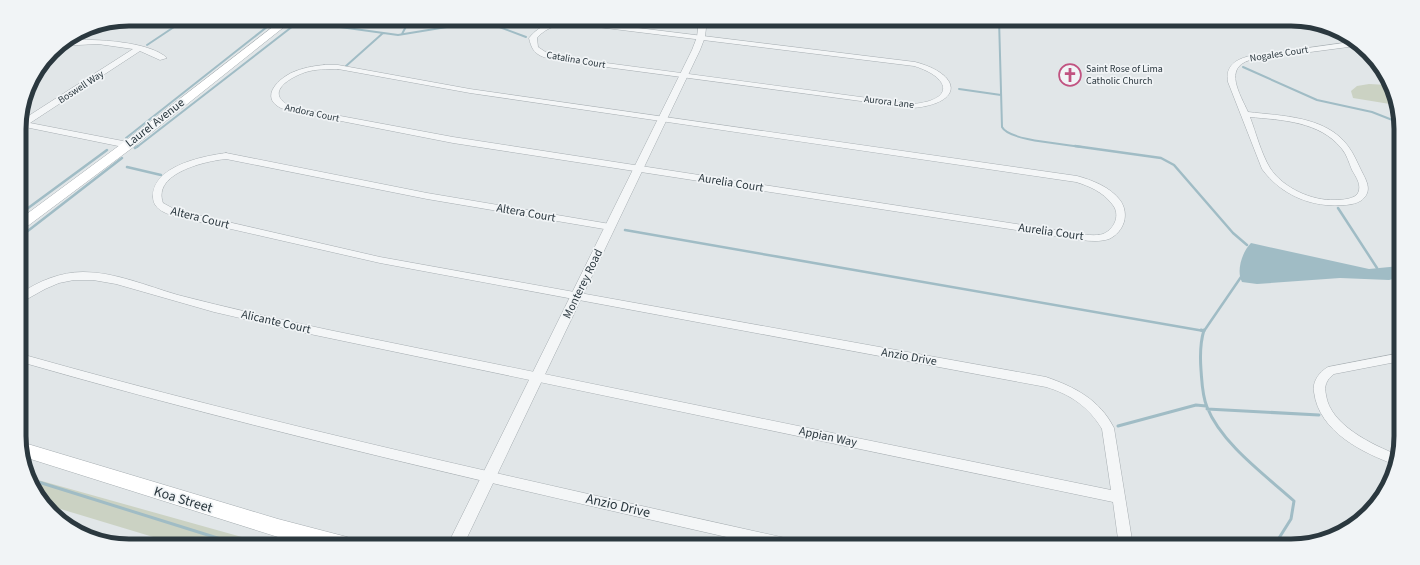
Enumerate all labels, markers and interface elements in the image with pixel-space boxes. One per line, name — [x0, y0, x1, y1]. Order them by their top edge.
street label: Nogales Court — [1249, 42, 1310, 66]
street label: Catalina Court — [545, 48, 607, 72]
church icon: Saint Rose of Lima Catholic Church — [1057, 62, 1083, 88]
place label: Saint Rose of Lima Catholic Church — [1086, 62, 1163, 88]
street label: Boswell Way — [55, 67, 107, 107]
street label: Aurora Lane — [863, 92, 915, 112]
street label: Laurel Avenue — [122, 94, 188, 152]
street label: Andora Court — [283, 100, 341, 126]
street label: Aurelia Court — [697, 169, 765, 197]
street label: Altera Court — [495, 199, 557, 227]
street label: Altera Court — [169, 203, 231, 233]
street label: Aurelia Court — [1017, 219, 1085, 245]
street label: Monterey Road — [559, 246, 607, 322]
street label: Alicante Court — [240, 306, 312, 338]
street label: Anzio Drive — [880, 344, 938, 370]
street label: Appian Way — [798, 423, 859, 451]
street label: Koa Street — [151, 482, 215, 518]
street label: Anzio Drive — [584, 489, 652, 523]

